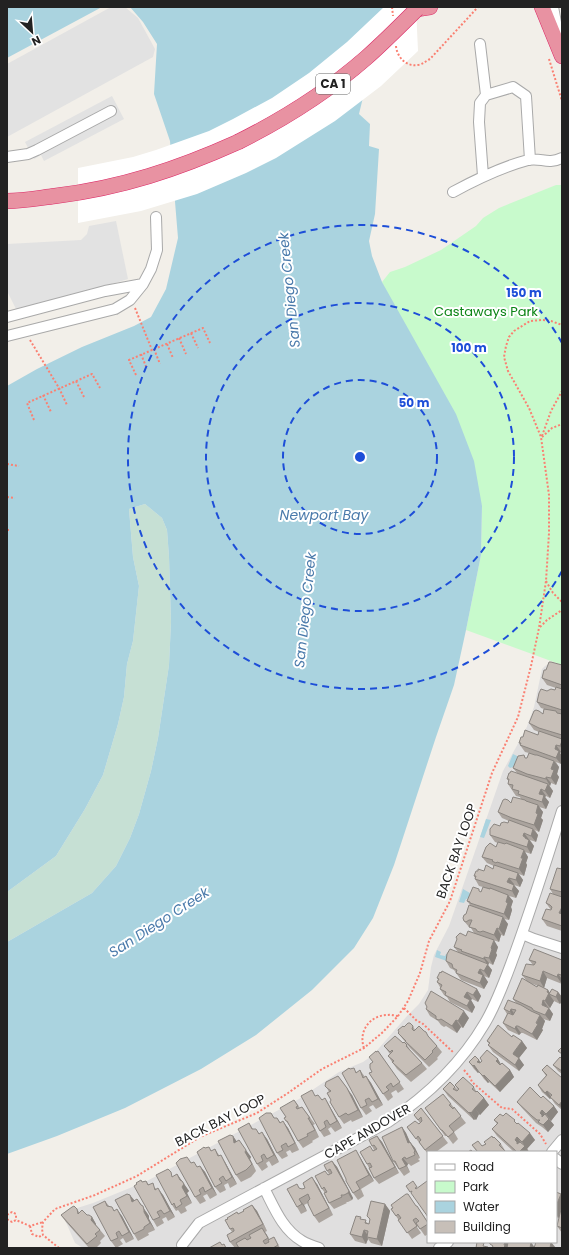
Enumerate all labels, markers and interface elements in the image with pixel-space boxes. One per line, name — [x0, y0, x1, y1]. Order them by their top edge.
north arrow — [12, 12, 52, 52]
text: N — [29, 32, 44, 50]
road number: CA 1 — [316, 74, 350, 94]
water label: San Diego Creek — [273, 231, 305, 349]
text: 150 m — [506, 284, 542, 301]
park label: Castaways Park — [434, 302, 538, 321]
text: 100 m — [451, 339, 487, 356]
text: 50 m — [399, 394, 430, 411]
centre of rings — [353, 450, 367, 464]
water label: Newport Bay — [280, 505, 370, 525]
water label: San Diego Creek — [289, 551, 321, 669]
street label: BACK BAY LOOP — [431, 801, 482, 901]
water label: San Diego Creek — [105, 882, 214, 962]
street label: BACK BAY LOOP — [172, 1089, 269, 1151]
street label: CAPE ANDOVER — [320, 1099, 414, 1164]
legend — [427, 1151, 557, 1243]
text: Road — [463, 1158, 494, 1175]
text: Park — [463, 1178, 490, 1195]
text: Water — [463, 1198, 500, 1215]
text: Building — [463, 1218, 511, 1235]

